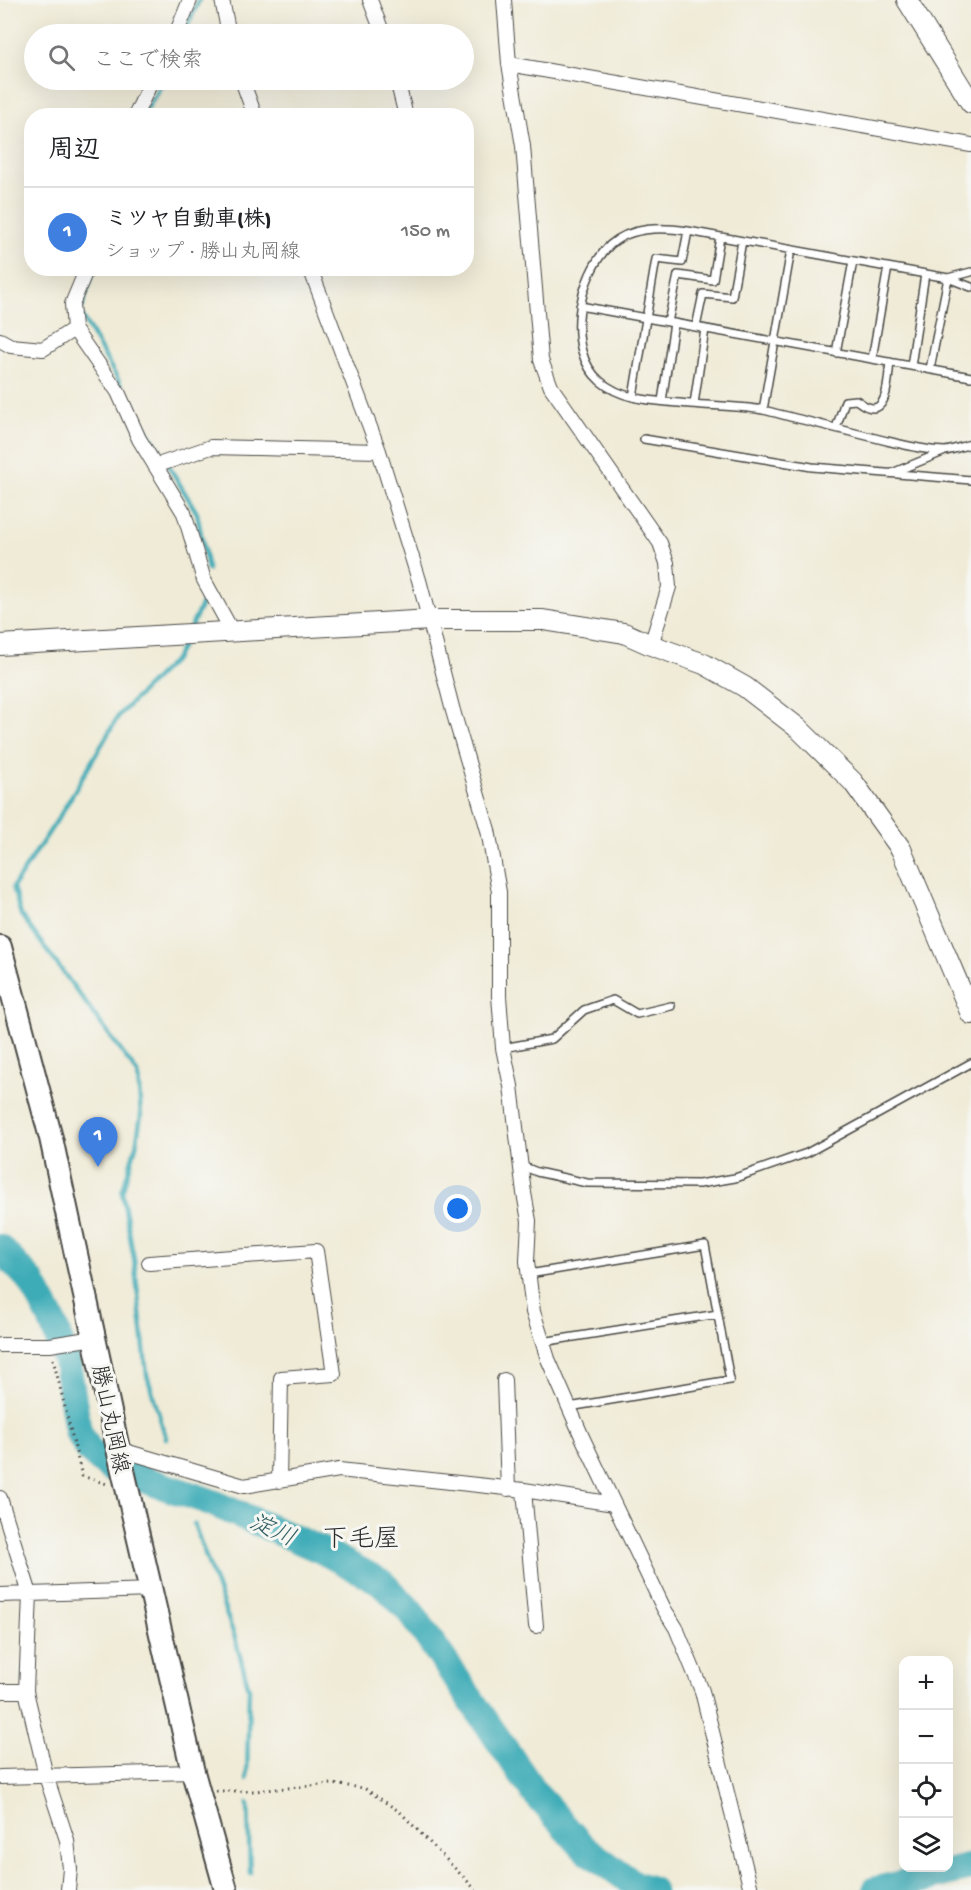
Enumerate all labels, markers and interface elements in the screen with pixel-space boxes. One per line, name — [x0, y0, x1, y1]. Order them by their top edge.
search box — [24, 24, 474, 90]
icon: search — [45, 41, 78, 74]
text: ここで検索 — [93, 49, 203, 75]
text: 周辺 — [48, 137, 100, 168]
text: ミツヤ自動車(株) — [105, 208, 271, 234]
text: 1 — [63, 221, 72, 244]
text: 150 m — [401, 221, 450, 244]
text: ショップ · 勝山丸岡線 — [105, 242, 300, 265]
pin: 1 — [78, 1118, 118, 1167]
your location — [443, 1194, 472, 1223]
street label: 勝山丸岡線 — [84, 1363, 133, 1476]
water label: 淀川 — [244, 1509, 299, 1555]
district label: 下毛屋 — [322, 1525, 400, 1557]
map controls — [899, 1656, 953, 1872]
button: + — [899, 1656, 953, 1710]
button: − — [899, 1710, 953, 1764]
button: locate — [899, 1764, 953, 1818]
button: layers — [899, 1818, 953, 1872]

